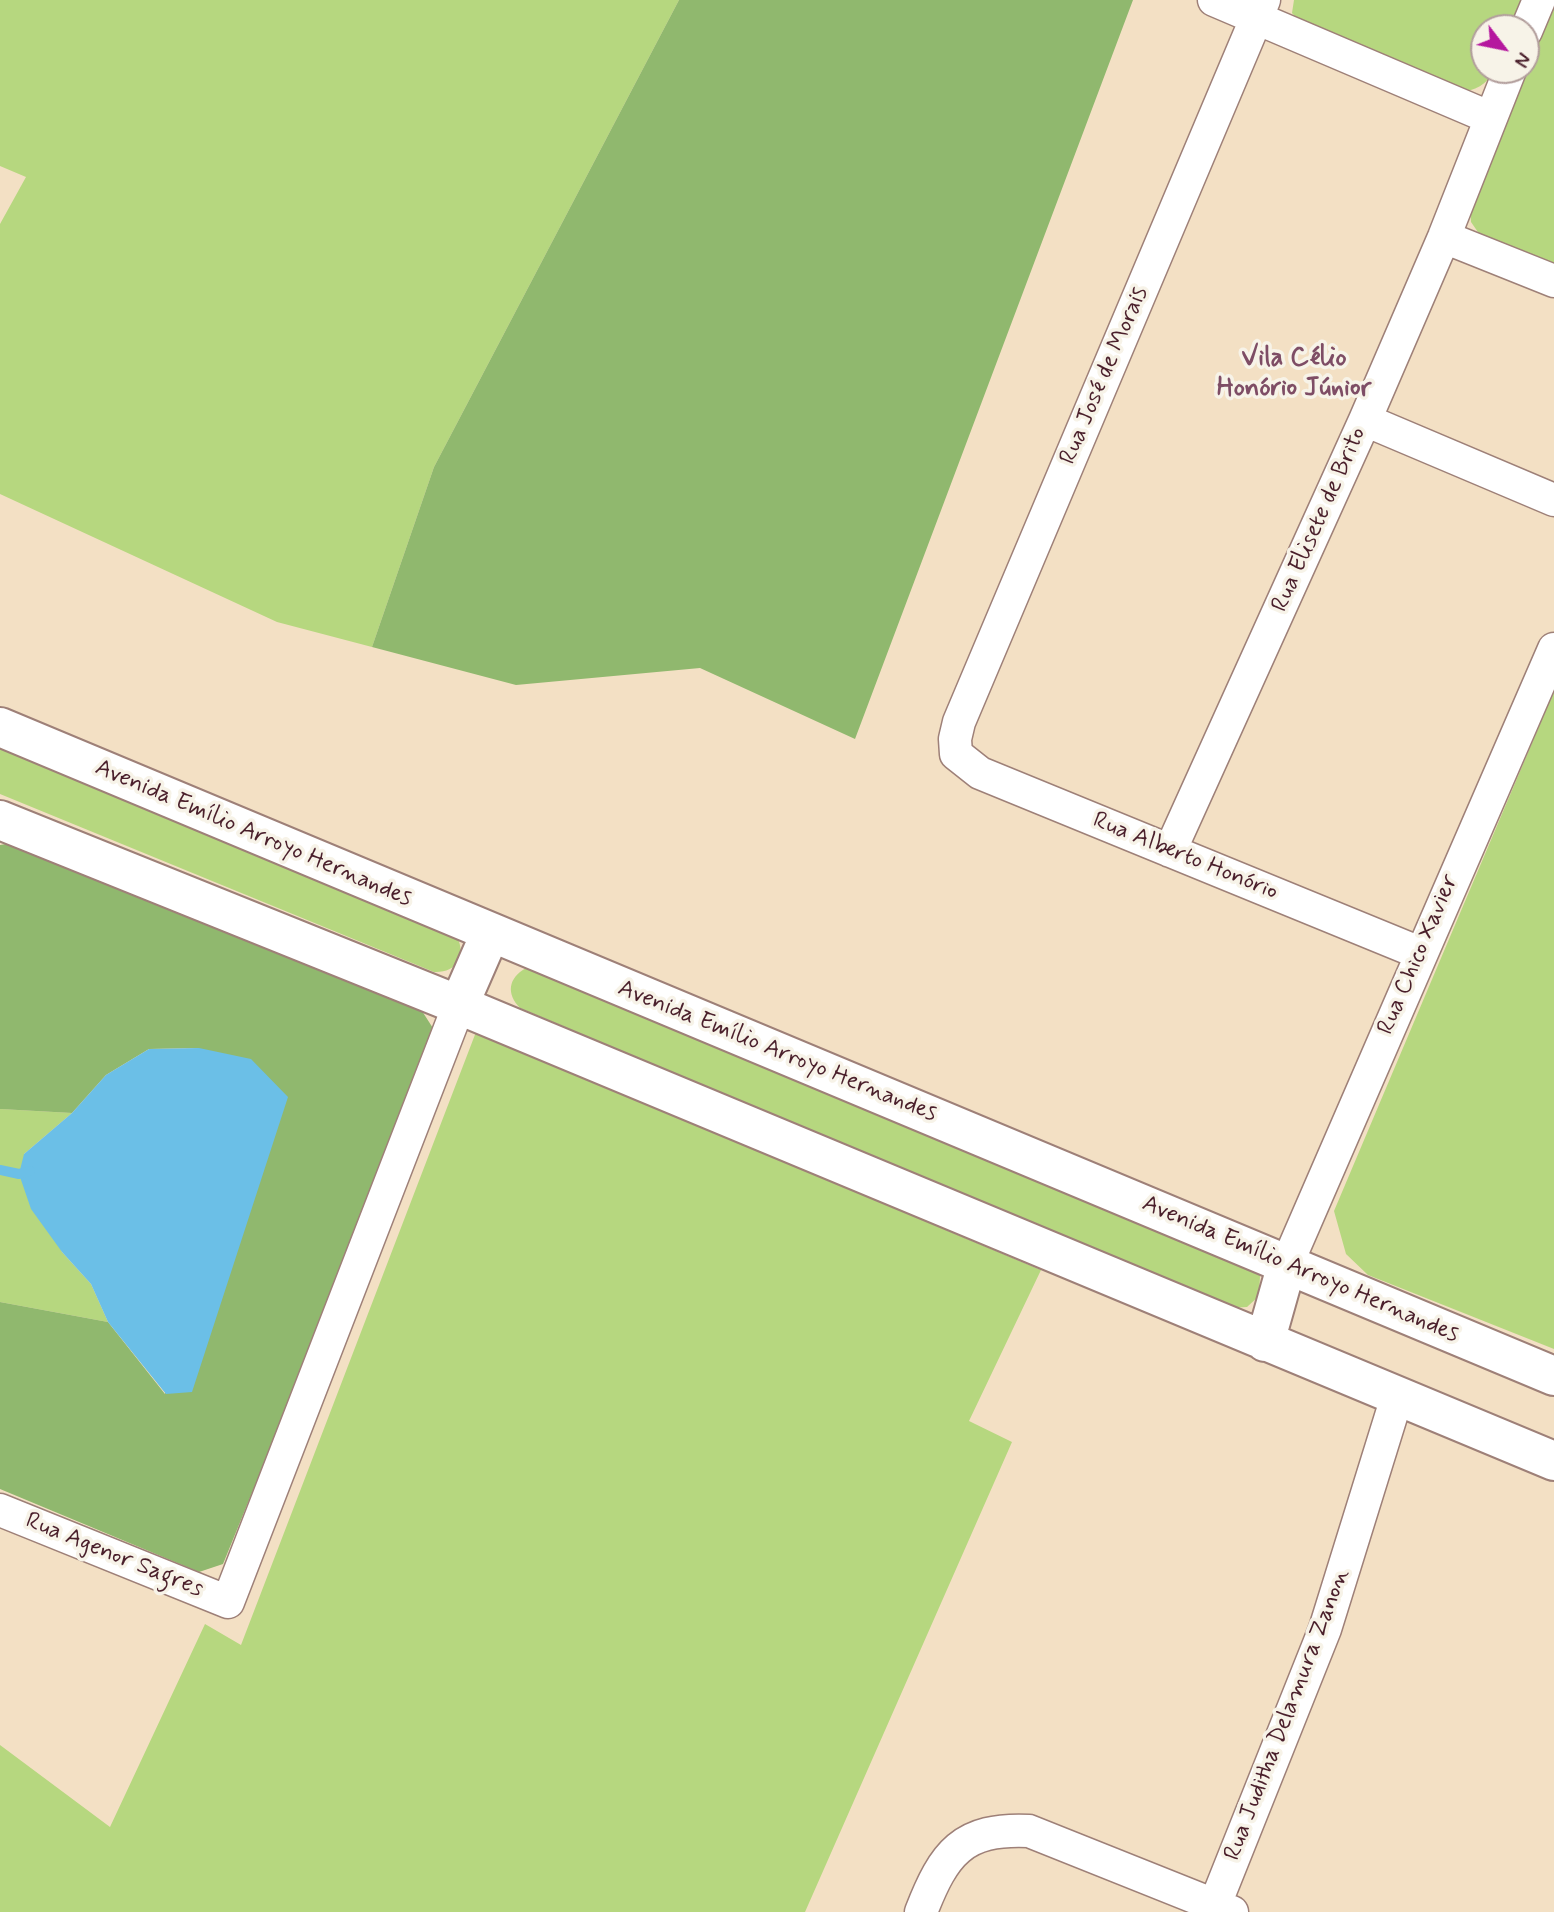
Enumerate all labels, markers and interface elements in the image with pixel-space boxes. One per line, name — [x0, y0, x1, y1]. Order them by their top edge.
north arrow — [1470, 14, 1540, 84]
text: N — [1508, 47, 1535, 71]
street label: Rua José de Morais — [1055, 283, 1155, 469]
district label: Vila Célio Honório Júnior — [1217, 344, 1371, 406]
street label: Rua Elisete de Brito — [1266, 423, 1374, 617]
street label: Avenida Emílio Arroyo Hernandes — [90, 754, 416, 914]
street label: Rua Alberto Honório — [1088, 807, 1282, 907]
street label: Rua Chico Xavier — [1372, 871, 1466, 1039]
street label: Avenida Emílio Arroyo Hernandes — [613, 975, 941, 1129]
street label: Avenida Emílio Arroyo Hernandes — [1137, 1190, 1463, 1350]
street label: Rua Agenor Sagres — [21, 1507, 207, 1605]
street label: Rua Juditha Delamura Zanon — [1219, 1565, 1357, 1865]

